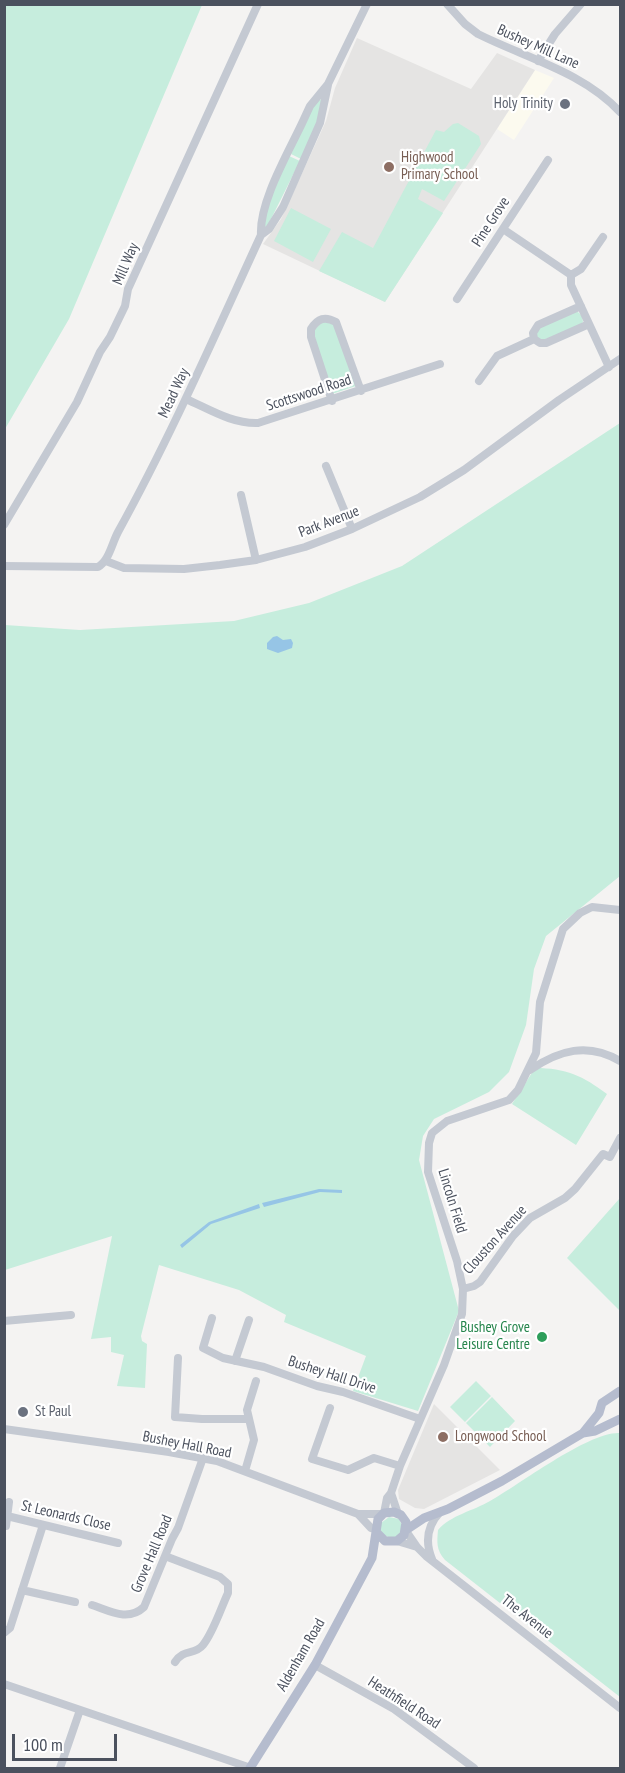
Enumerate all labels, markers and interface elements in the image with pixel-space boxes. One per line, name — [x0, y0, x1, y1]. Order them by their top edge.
street label: Bushey Mill Lane — [494, 21, 582, 73]
place label: Holy Trinity — [494, 95, 553, 113]
marker: Holy Trinity — [558, 97, 572, 111]
place label: Highwood Primary School — [401, 149, 478, 184]
marker: Highwood Primary School — [382, 160, 396, 174]
street label: Pine Grove — [468, 194, 514, 250]
street label: Mill Way — [109, 240, 143, 288]
street label: Mead Way — [155, 365, 193, 421]
street label: Scottswood Road — [264, 371, 354, 415]
street label: Park Avenue — [296, 502, 362, 542]
street label: Lincoln Field — [434, 1167, 470, 1235]
street label: Clouston Avenue — [459, 1202, 531, 1278]
place label: Bushey Grove Leisure Centre — [456, 1319, 530, 1354]
marker: Bushey Grove Leisure Centre — [535, 1330, 549, 1344]
street label: Bushey Hall Drive — [286, 1352, 378, 1398]
place label: St Paul — [35, 1403, 71, 1421]
marker: St Paul — [16, 1405, 30, 1419]
street label: Bushey Hall Road — [141, 1428, 233, 1462]
place label: Longwood School — [455, 1428, 546, 1446]
marker: Longwood School — [436, 1430, 450, 1444]
street label: St Leonards Close — [19, 1497, 113, 1535]
street label: Grove Hall Road — [128, 1512, 176, 1596]
street label: The Avenue — [498, 1591, 556, 1643]
street label: Aldenham Road — [273, 1615, 329, 1695]
street label: Heathfield Road — [365, 1673, 443, 1733]
scale bar — [15, 1722, 120, 1760]
text: 100 m — [23, 1733, 63, 1756]

